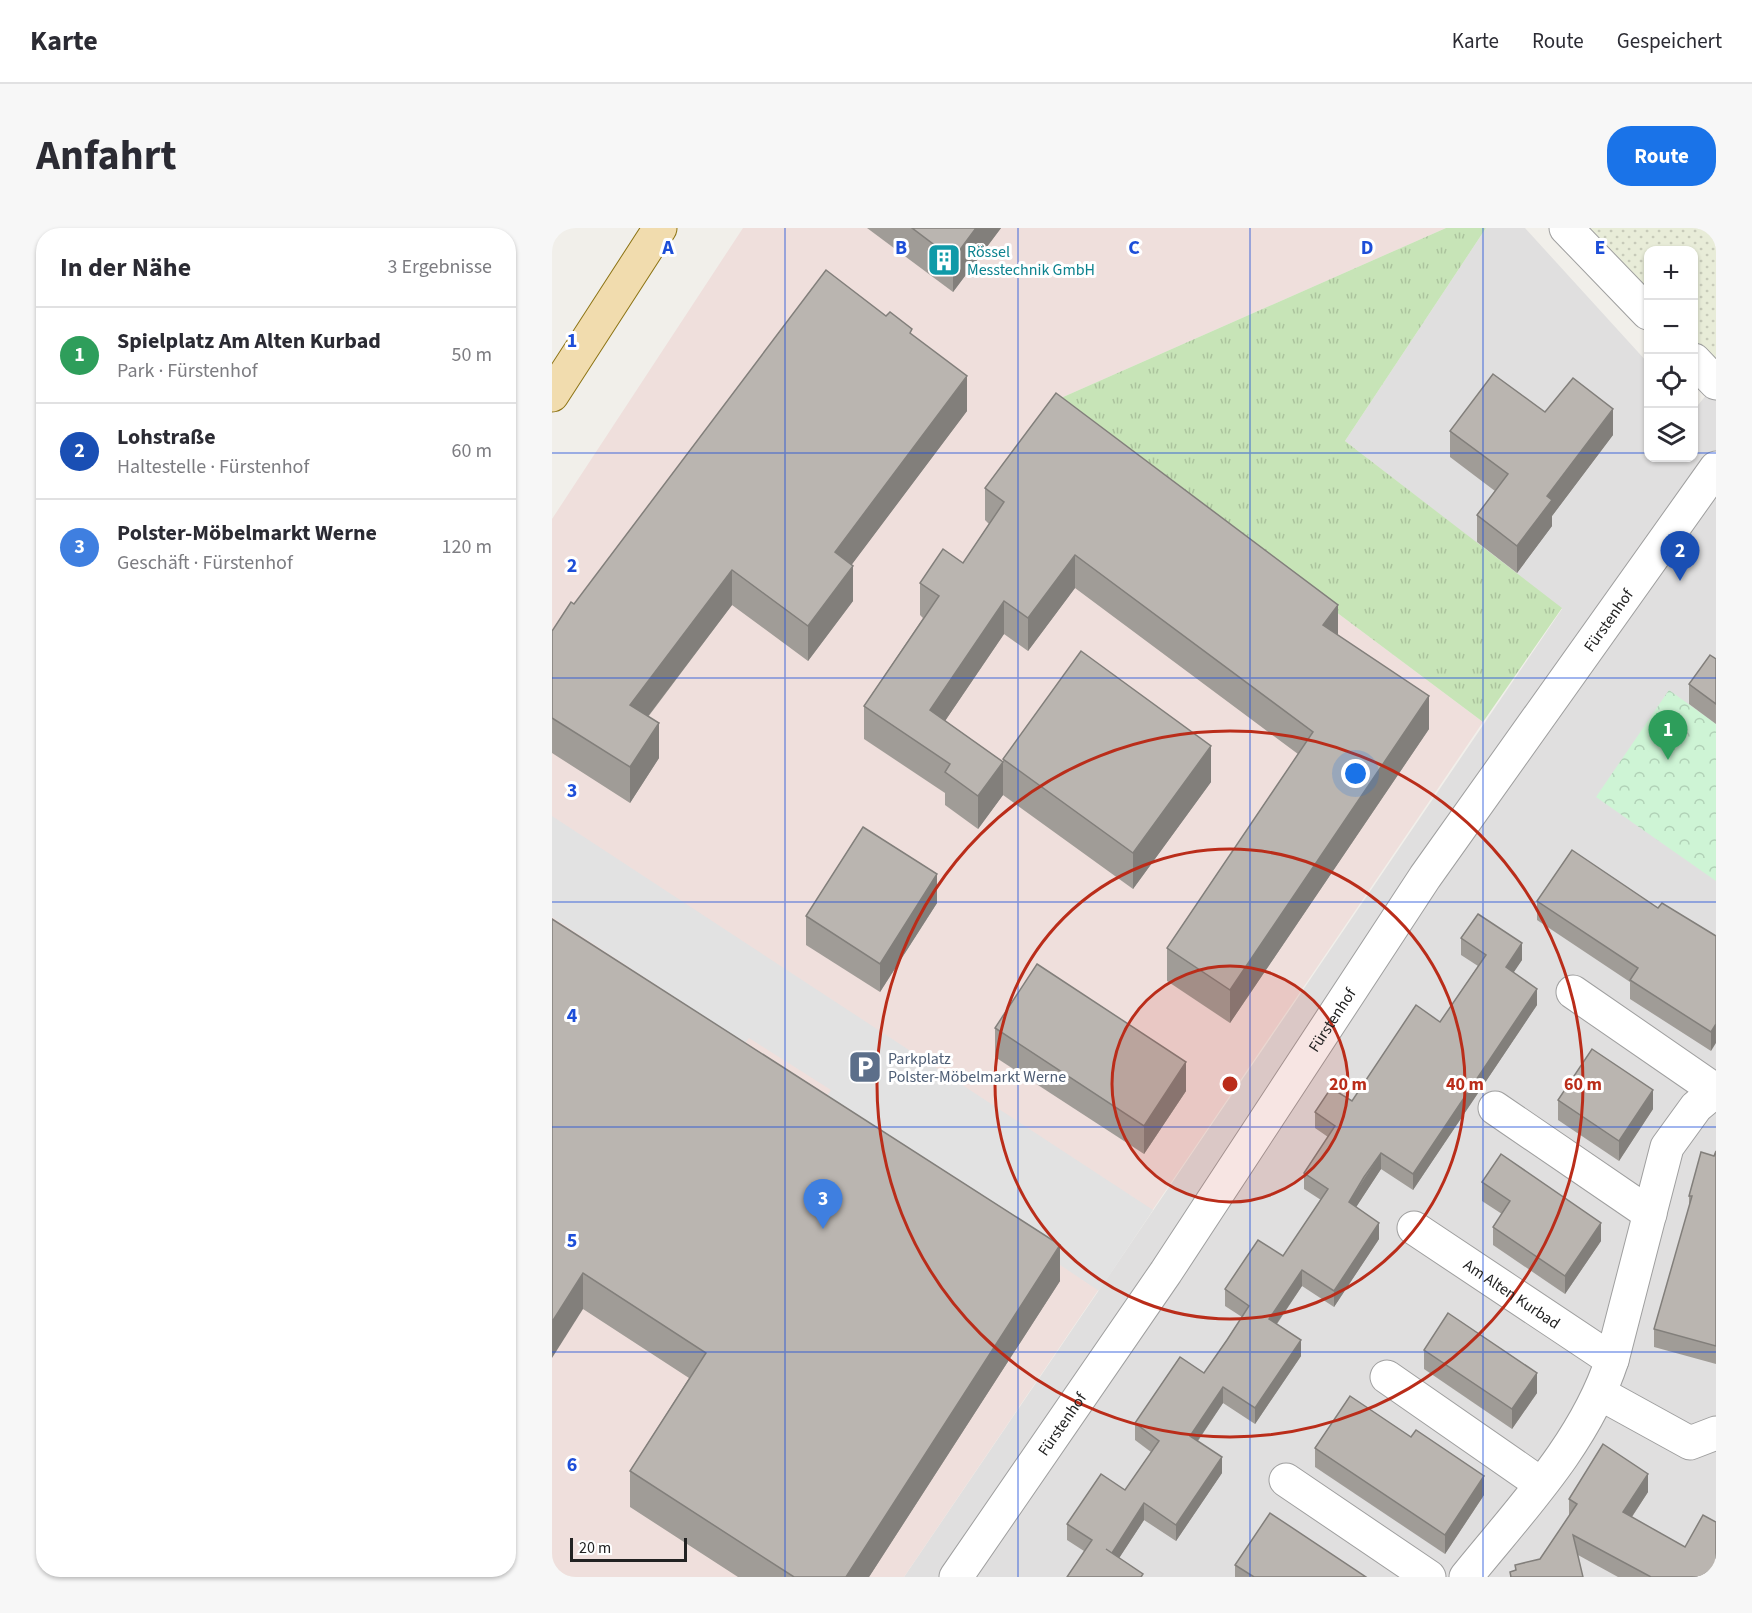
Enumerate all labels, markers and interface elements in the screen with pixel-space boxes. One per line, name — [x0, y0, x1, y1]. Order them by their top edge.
text: Karte — [30, 21, 98, 61]
text: Karte — [1452, 26, 1499, 56]
text: Route — [1532, 26, 1584, 56]
text: Gespeichert — [1617, 26, 1722, 56]
text: Anfahrt — [36, 126, 177, 186]
button: Route — [1607, 126, 1716, 186]
text: A — [661, 234, 674, 262]
text: B — [895, 234, 907, 262]
text: C — [1128, 234, 1140, 262]
text: D — [1361, 234, 1373, 262]
text: E — [1595, 234, 1605, 262]
place label: Rössel Messtechnik GmbH — [967, 241, 1095, 281]
building icon: Rössel Messtechnik GmbH — [926, 242, 962, 278]
map controls — [1644, 246, 1698, 462]
button: + — [1644, 246, 1698, 300]
text: In der Nähe — [60, 249, 191, 286]
text: 3 Ergebnisse — [387, 253, 492, 281]
button: − — [1644, 300, 1698, 354]
text: Spielplatz Am Alten Kurbad — [117, 325, 381, 357]
text: 1 — [567, 327, 577, 355]
text: 1 — [74, 341, 85, 369]
text: 50 m — [452, 341, 492, 369]
button: locate — [1644, 354, 1698, 408]
text: Park · Fürstenhof — [117, 357, 258, 385]
button: layers — [1644, 408, 1698, 462]
text: Lohstraße — [117, 421, 216, 453]
text: 2 — [74, 437, 85, 465]
text: 60 m — [452, 437, 492, 465]
text: Haltestelle · Fürstenhof — [117, 453, 309, 481]
text: Polster-Möbelmarkt Werne — [117, 517, 377, 549]
pin: 2 — [1660, 532, 1700, 581]
text: 3 — [74, 533, 85, 561]
text: 120 m — [442, 533, 492, 561]
text: Geschäft · Fürstenhof — [117, 549, 293, 577]
text: 2 — [567, 552, 577, 580]
street label: Fürstenhof — [1579, 584, 1639, 656]
pin: 1 — [1648, 710, 1688, 760]
your location — [1341, 759, 1370, 788]
text: 3 — [567, 777, 577, 805]
street label: Fürstenhof — [1303, 983, 1362, 1056]
text: 4 — [567, 1002, 578, 1030]
place label: Parkplatz Polster-Möbelmarkt Werne — [888, 1048, 1066, 1088]
parking icon: Parkplatz Polster-Möbelmarkt Werne — [847, 1049, 883, 1085]
text: 20 m — [1329, 1072, 1367, 1097]
text: 40 m — [1446, 1072, 1484, 1097]
text: 60 m — [1564, 1072, 1602, 1097]
centre of rings — [1220, 1074, 1240, 1094]
pin: 3 — [804, 1180, 842, 1229]
text: 5 — [567, 1227, 577, 1255]
street label: Am Alten Kurbad — [1459, 1254, 1564, 1335]
street label: Fürstenhof — [1033, 1387, 1093, 1460]
text: 6 — [567, 1451, 577, 1479]
scale bar — [570, 1535, 687, 1562]
text: 20 m — [579, 1537, 611, 1559]

